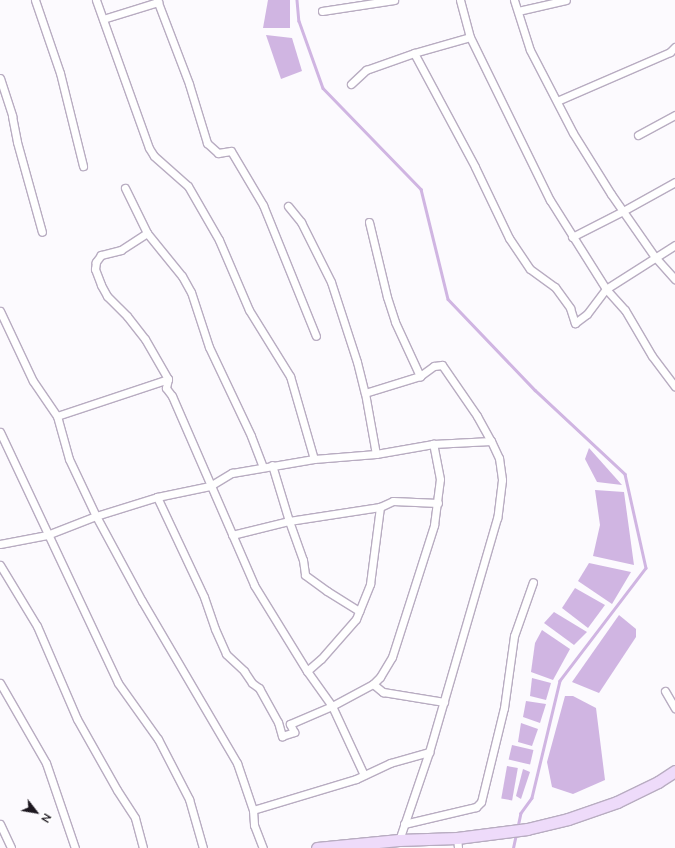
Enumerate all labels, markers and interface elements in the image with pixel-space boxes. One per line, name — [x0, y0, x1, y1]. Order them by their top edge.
north arrow — [16, 792, 56, 832]
text: N — [38, 811, 54, 825]

